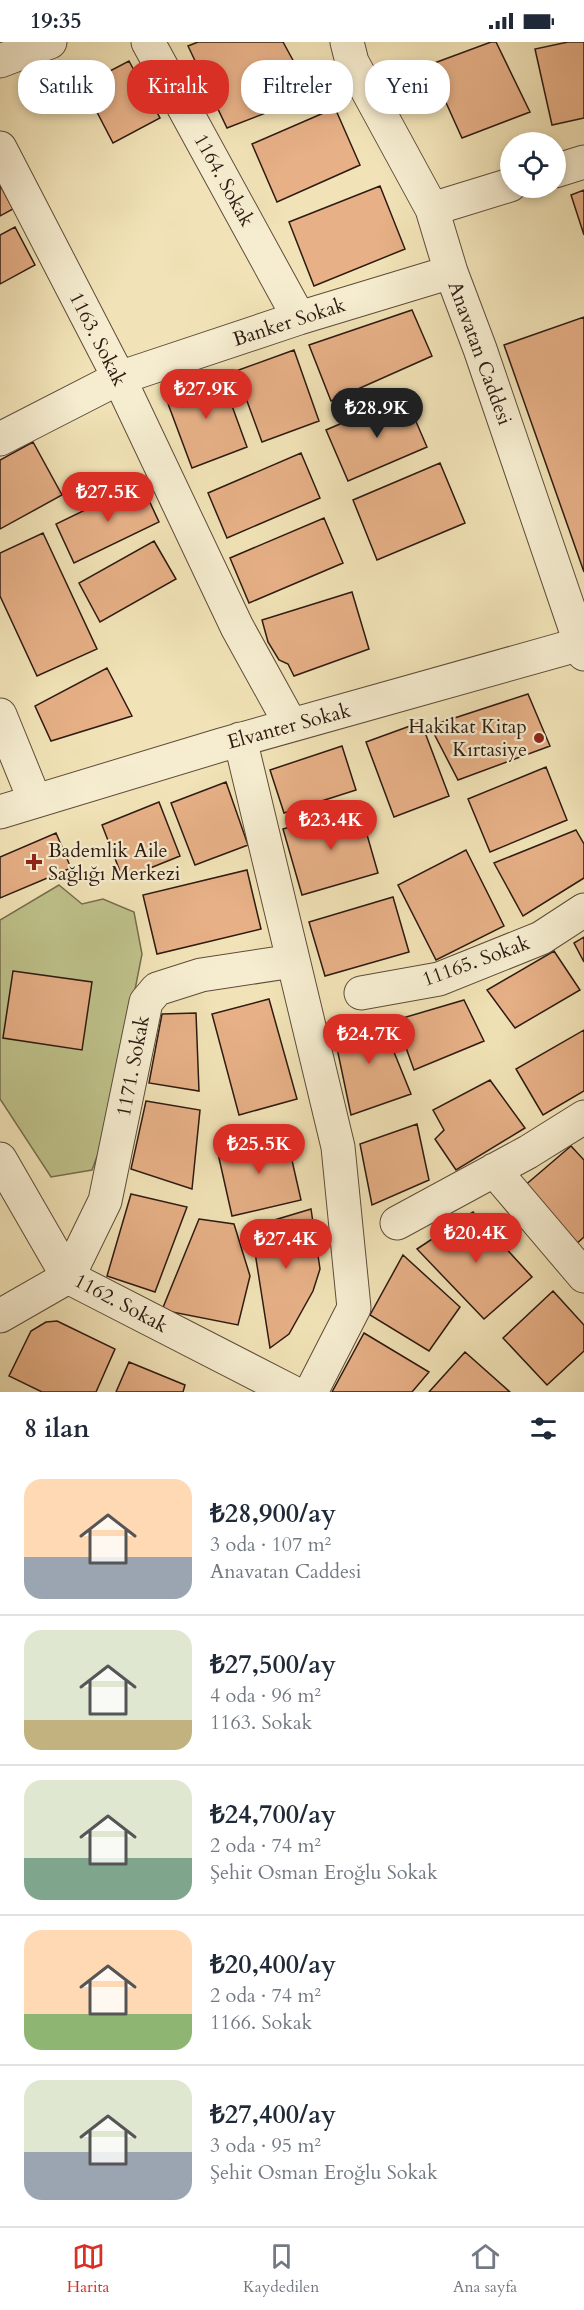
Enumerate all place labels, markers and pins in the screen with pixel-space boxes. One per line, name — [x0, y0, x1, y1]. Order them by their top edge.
pin: ₺27.9K — [157, 369, 255, 420]
pin: ₺28.9K — [328, 388, 426, 439]
pin: ₺27.5K — [59, 472, 157, 523]
place label: Hakikat Kitap Kırtasiye — [408, 713, 527, 763]
marker: Hakikat Kitap Kırtasiye — [532, 731, 546, 745]
pin: ₺23.4K — [282, 800, 380, 851]
place label: Bademlik Aile Sağlığı Merkezi — [48, 837, 181, 887]
marker: Bademlik Aile Sağlığı Merkezi — [25, 853, 43, 871]
pin: ₺24.7K — [320, 1014, 418, 1065]
pin: ₺25.5K — [210, 1124, 308, 1175]
pin: ₺20.4K — [427, 1213, 525, 1264]
pin: ₺27.4K — [237, 1219, 335, 1270]

